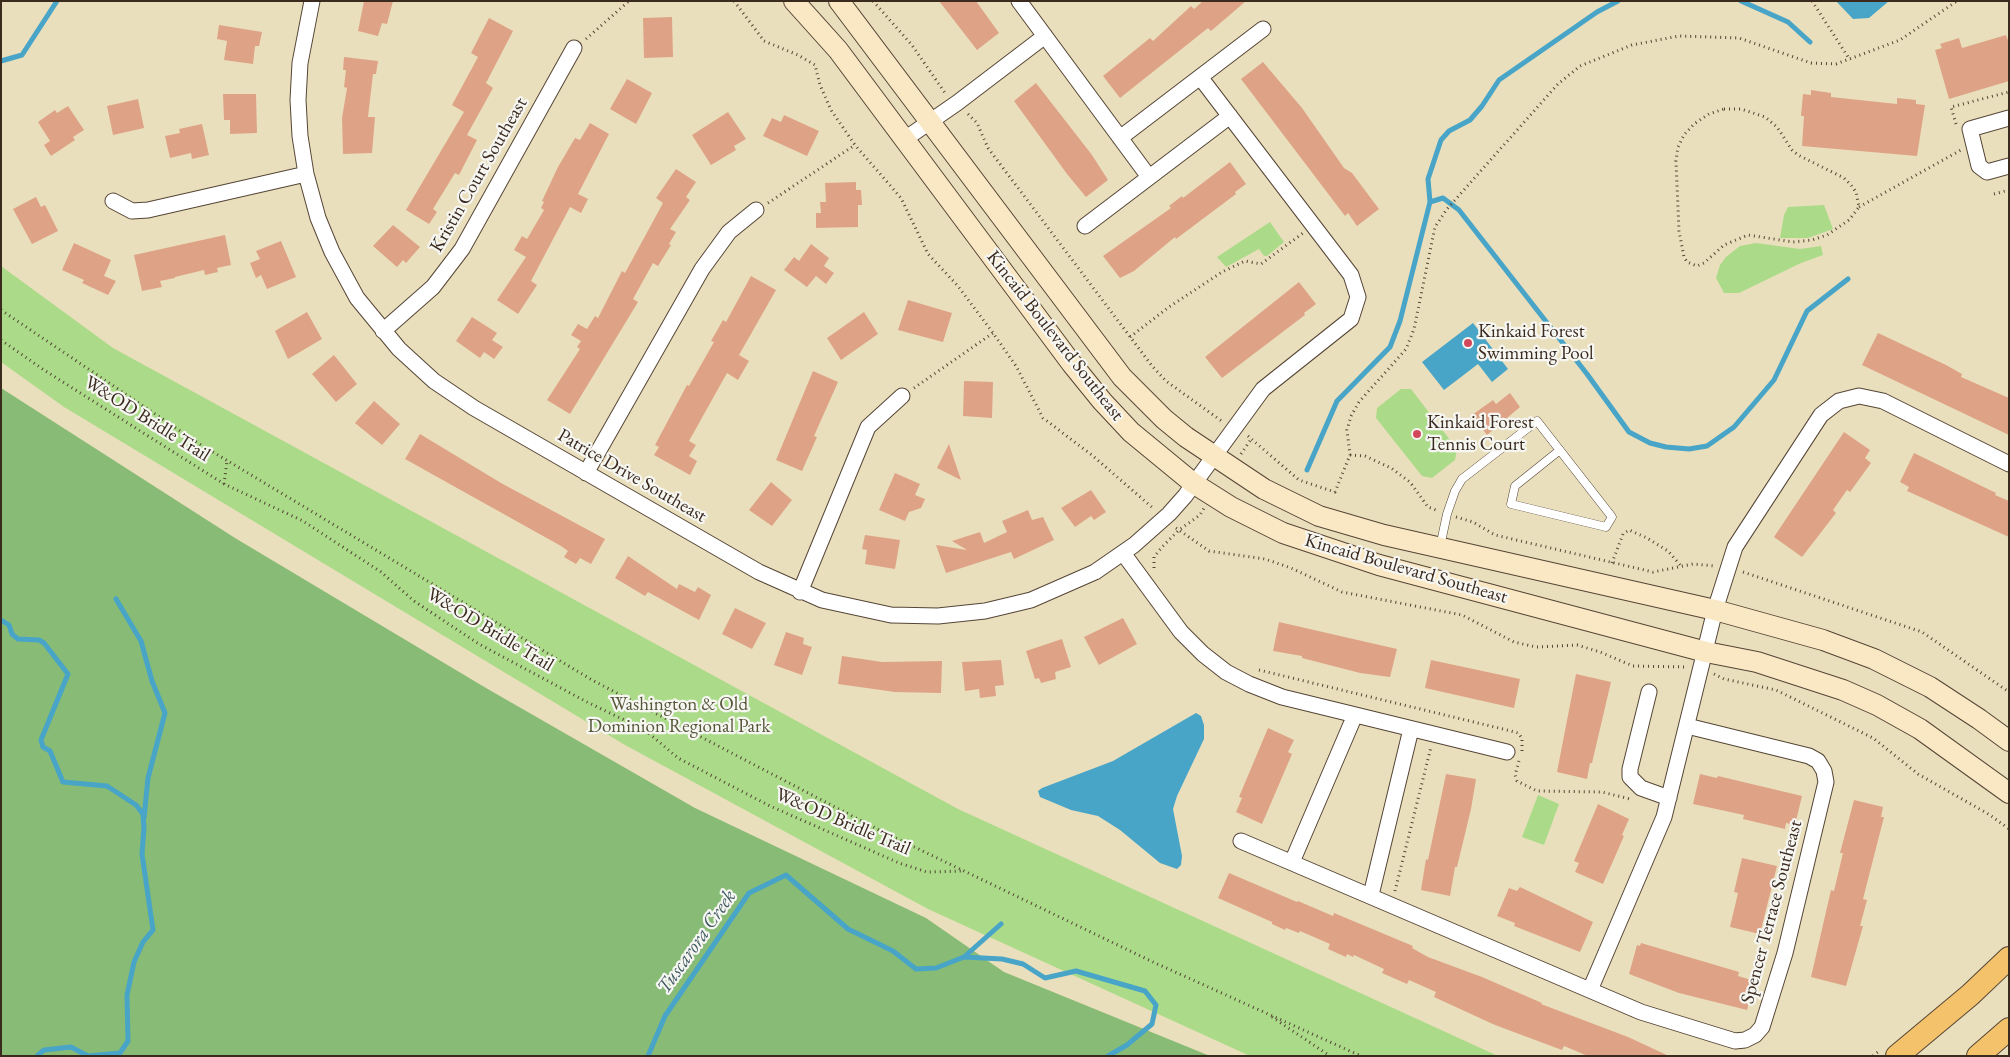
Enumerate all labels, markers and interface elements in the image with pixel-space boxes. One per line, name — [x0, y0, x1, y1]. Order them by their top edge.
street label: Kristin Court Southeast — [425, 94, 533, 256]
street label: Kincaid Boulevard Southeast — [981, 246, 1129, 426]
place label: Kinkaid Forest Swimming Pool — [1478, 321, 1593, 365]
marker: Kinkaid Forest Swimming Pool — [1462, 337, 1474, 349]
street label: W&OD Bridle Trail — [80, 371, 214, 467]
place label: Kinkaid Forest Tennis Court — [1427, 412, 1534, 456]
street label: Patrice Drive Southeast — [553, 424, 711, 528]
marker: Kinkaid Forest Tennis Court — [1411, 428, 1423, 440]
street label: Kincaid Boulevard Southeast — [1302, 529, 1510, 609]
street label: W&OD Bridle Trail — [422, 583, 558, 677]
park label: Washington & Old Dominion Regional Park — [588, 694, 770, 738]
street label: W&OD Bridle Trail — [772, 783, 914, 861]
street label: Spencer Terrace Southeast — [1737, 818, 1807, 1006]
water label: Tuscarora Creek — [652, 886, 742, 998]

